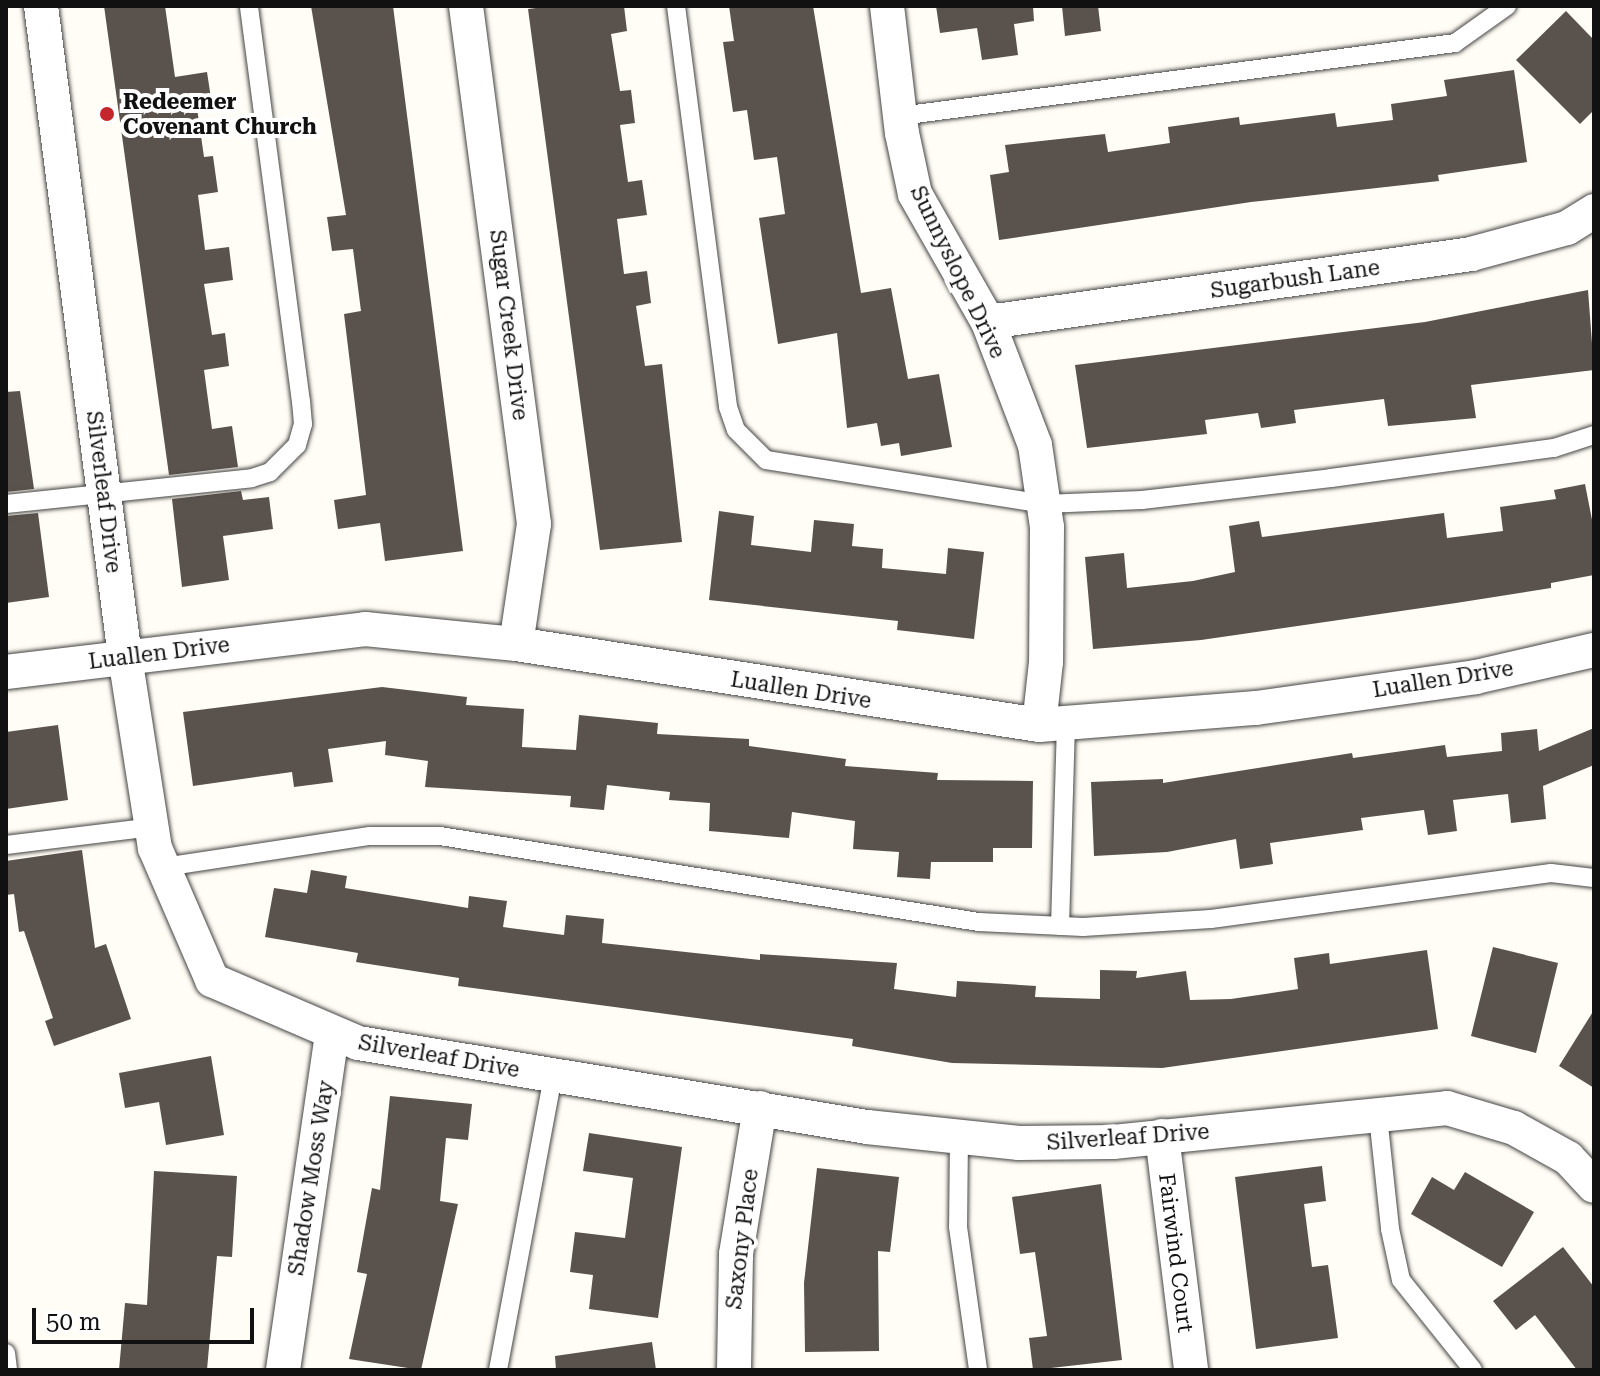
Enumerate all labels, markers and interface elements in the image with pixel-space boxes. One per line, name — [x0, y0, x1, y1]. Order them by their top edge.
place label: Redeemer Covenant Church — [123, 88, 317, 140]
marker: Redeemer Covenant Church — [98, 105, 116, 123]
street label: Sunnyslope Drive — [905, 181, 1011, 363]
street label: Sugar Creek Drive — [484, 228, 534, 422]
street label: Sugarbush Lane — [1209, 254, 1381, 304]
street label: Silverleaf Drive — [81, 409, 127, 575]
street label: Luallen Drive — [87, 631, 231, 675]
street label: Luallen Drive — [1371, 655, 1515, 703]
street label: Luallen Drive — [729, 666, 873, 714]
street label: Silverleaf Drive — [356, 1029, 522, 1083]
street label: Shadow Moss Way — [283, 1079, 339, 1277]
street label: Silverleaf Drive — [1046, 1118, 1210, 1156]
street label: Saxony Place — [720, 1167, 764, 1311]
street label: Fairwind Court — [1153, 1172, 1199, 1334]
scale bar — [36, 1292, 258, 1342]
text: 50 m — [46, 1308, 101, 1336]

